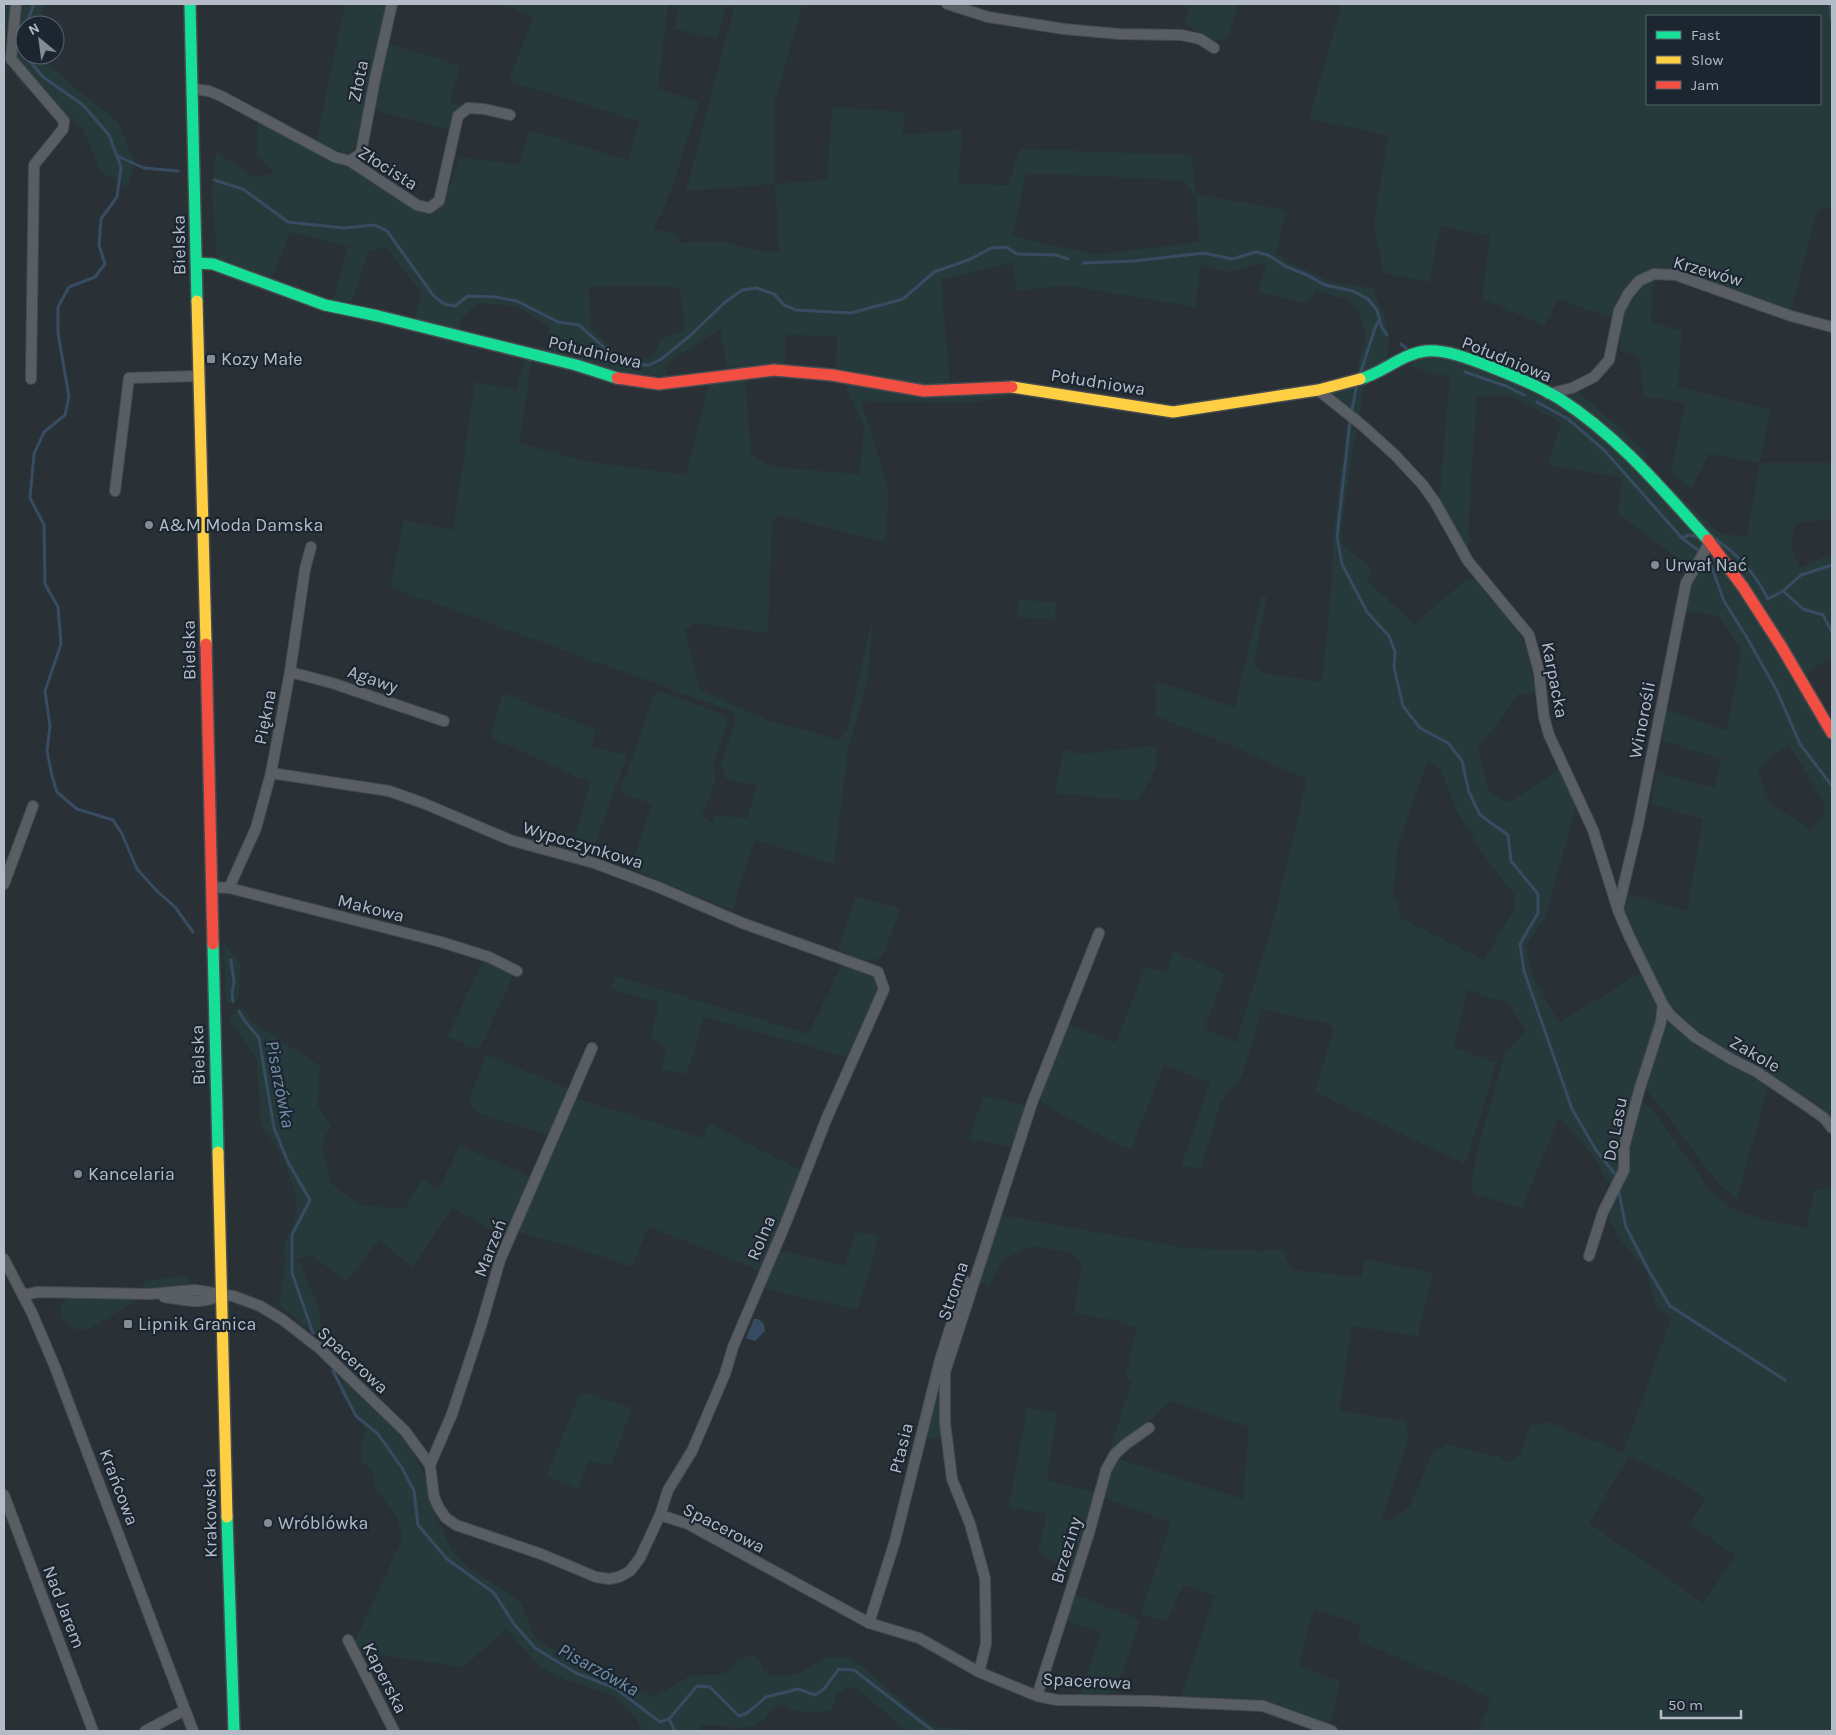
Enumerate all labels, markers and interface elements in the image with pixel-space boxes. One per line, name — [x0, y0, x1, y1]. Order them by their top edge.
north arrow — [15, 15, 65, 65]
legend — [1646, 15, 1821, 105]
text: N — [25, 19, 42, 39]
text: Fast — [1691, 26, 1721, 44]
text: Slow — [1691, 51, 1723, 69]
street label: Złota — [343, 58, 373, 104]
text: Jam — [1691, 76, 1719, 94]
street label: Złocista — [354, 141, 422, 195]
street label: Bielska — [167, 215, 191, 275]
street label: Krzewów — [1671, 251, 1745, 291]
street label: Południowa — [546, 331, 644, 373]
street label: Południowa — [1459, 331, 1555, 387]
place label: Kozy Małe — [221, 348, 302, 370]
marker: Kozy Małe — [205, 353, 217, 365]
street label: Południowa — [1049, 364, 1147, 400]
place label: A&M Moda Damska — [159, 514, 323, 536]
marker: A&M Moda Damska — [143, 519, 155, 531]
place label: Urwał Nać — [1665, 554, 1747, 576]
marker: Urwał Nać — [1649, 559, 1661, 571]
street label: Bielska — [177, 620, 201, 680]
street label: Karpacka — [1537, 640, 1573, 720]
street label: Agawy — [345, 660, 402, 698]
street label: Winorośli — [1624, 679, 1660, 761]
street label: Piękna — [249, 688, 281, 746]
street label: Wypoczynkowa — [520, 816, 646, 874]
street label: Makowa — [335, 889, 407, 927]
street label: Bielska — [186, 1024, 210, 1086]
street label: Zakole — [1726, 1031, 1784, 1077]
water label: Pisarzówka — [261, 1039, 299, 1130]
street label: Do Lasu — [1598, 1095, 1632, 1163]
place label: Kancelaria — [88, 1163, 175, 1185]
marker: Kancelaria — [72, 1168, 84, 1180]
street label: Rolna — [742, 1212, 780, 1264]
street label: Marzeń — [469, 1216, 511, 1280]
street label: Stroma — [933, 1259, 973, 1323]
place label: Lipnik Granica — [138, 1313, 256, 1335]
marker: Lipnik Granica — [122, 1318, 134, 1330]
street label: Spacerowa — [313, 1322, 393, 1398]
street label: Ptasia — [884, 1420, 918, 1476]
street label: Krańcowa — [94, 1446, 144, 1528]
street label: Krakowska — [198, 1468, 222, 1558]
street label: Spacerowa — [679, 1498, 769, 1558]
place label: Wróblówka — [278, 1512, 369, 1534]
street label: Brzeziny — [1045, 1513, 1087, 1586]
marker: Wróblówka — [262, 1517, 274, 1529]
street label: Nad Jarem — [38, 1562, 90, 1652]
street label: Kaperska — [358, 1639, 412, 1717]
water label: Pisarzówka — [554, 1639, 643, 1701]
street label: Spacerowa — [1042, 1668, 1132, 1694]
scale bar — [1661, 1688, 1741, 1720]
text: 50 m — [1668, 1696, 1703, 1714]

